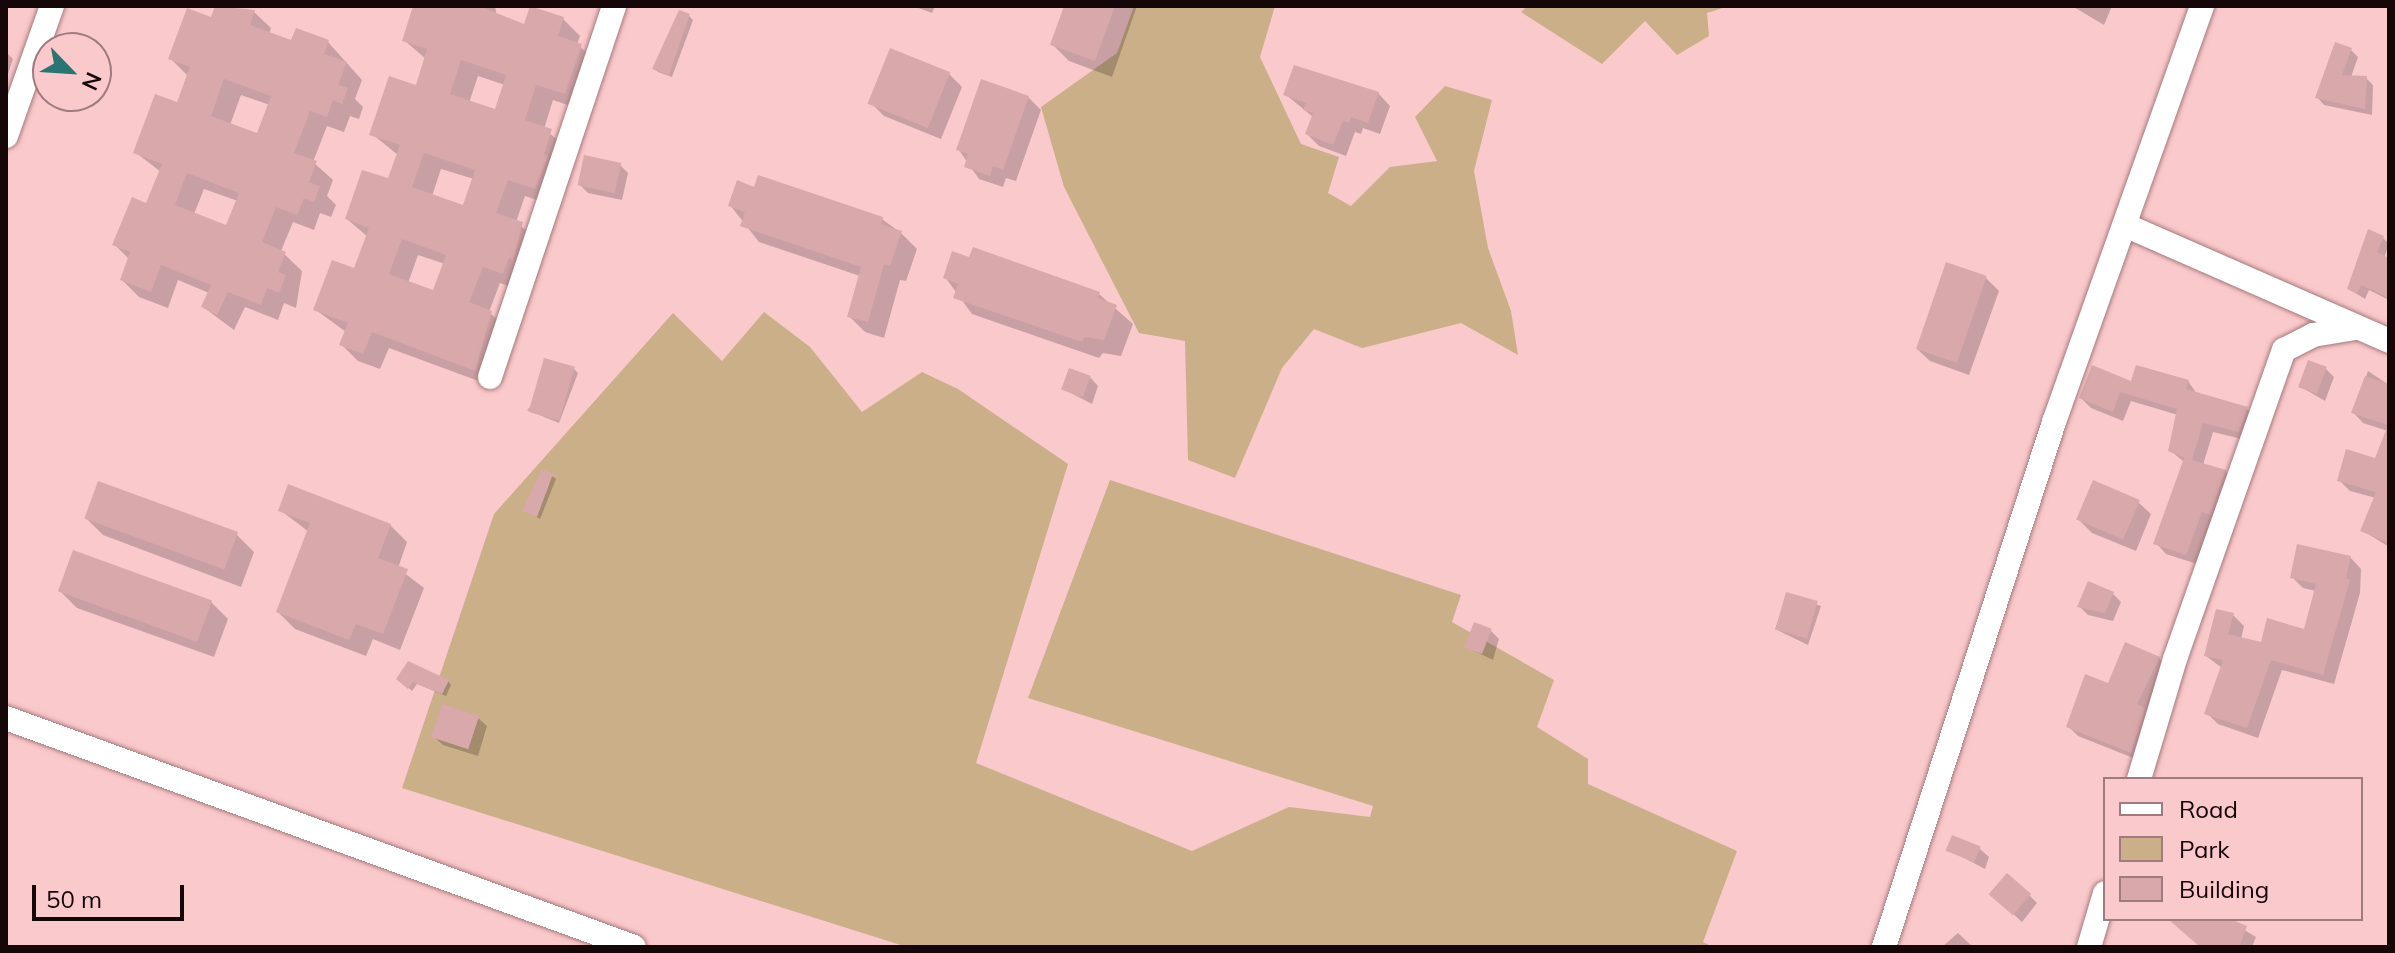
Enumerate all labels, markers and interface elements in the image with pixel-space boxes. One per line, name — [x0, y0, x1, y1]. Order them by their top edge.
north arrow — [32, 32, 112, 112]
text: N — [76, 68, 108, 95]
legend — [2103, 777, 2363, 921]
text: Road — [2179, 794, 2238, 824]
text: Park — [2179, 834, 2230, 864]
scale bar — [36, 869, 188, 919]
text: Building — [2179, 874, 2269, 904]
text: 50 m — [46, 884, 102, 914]

